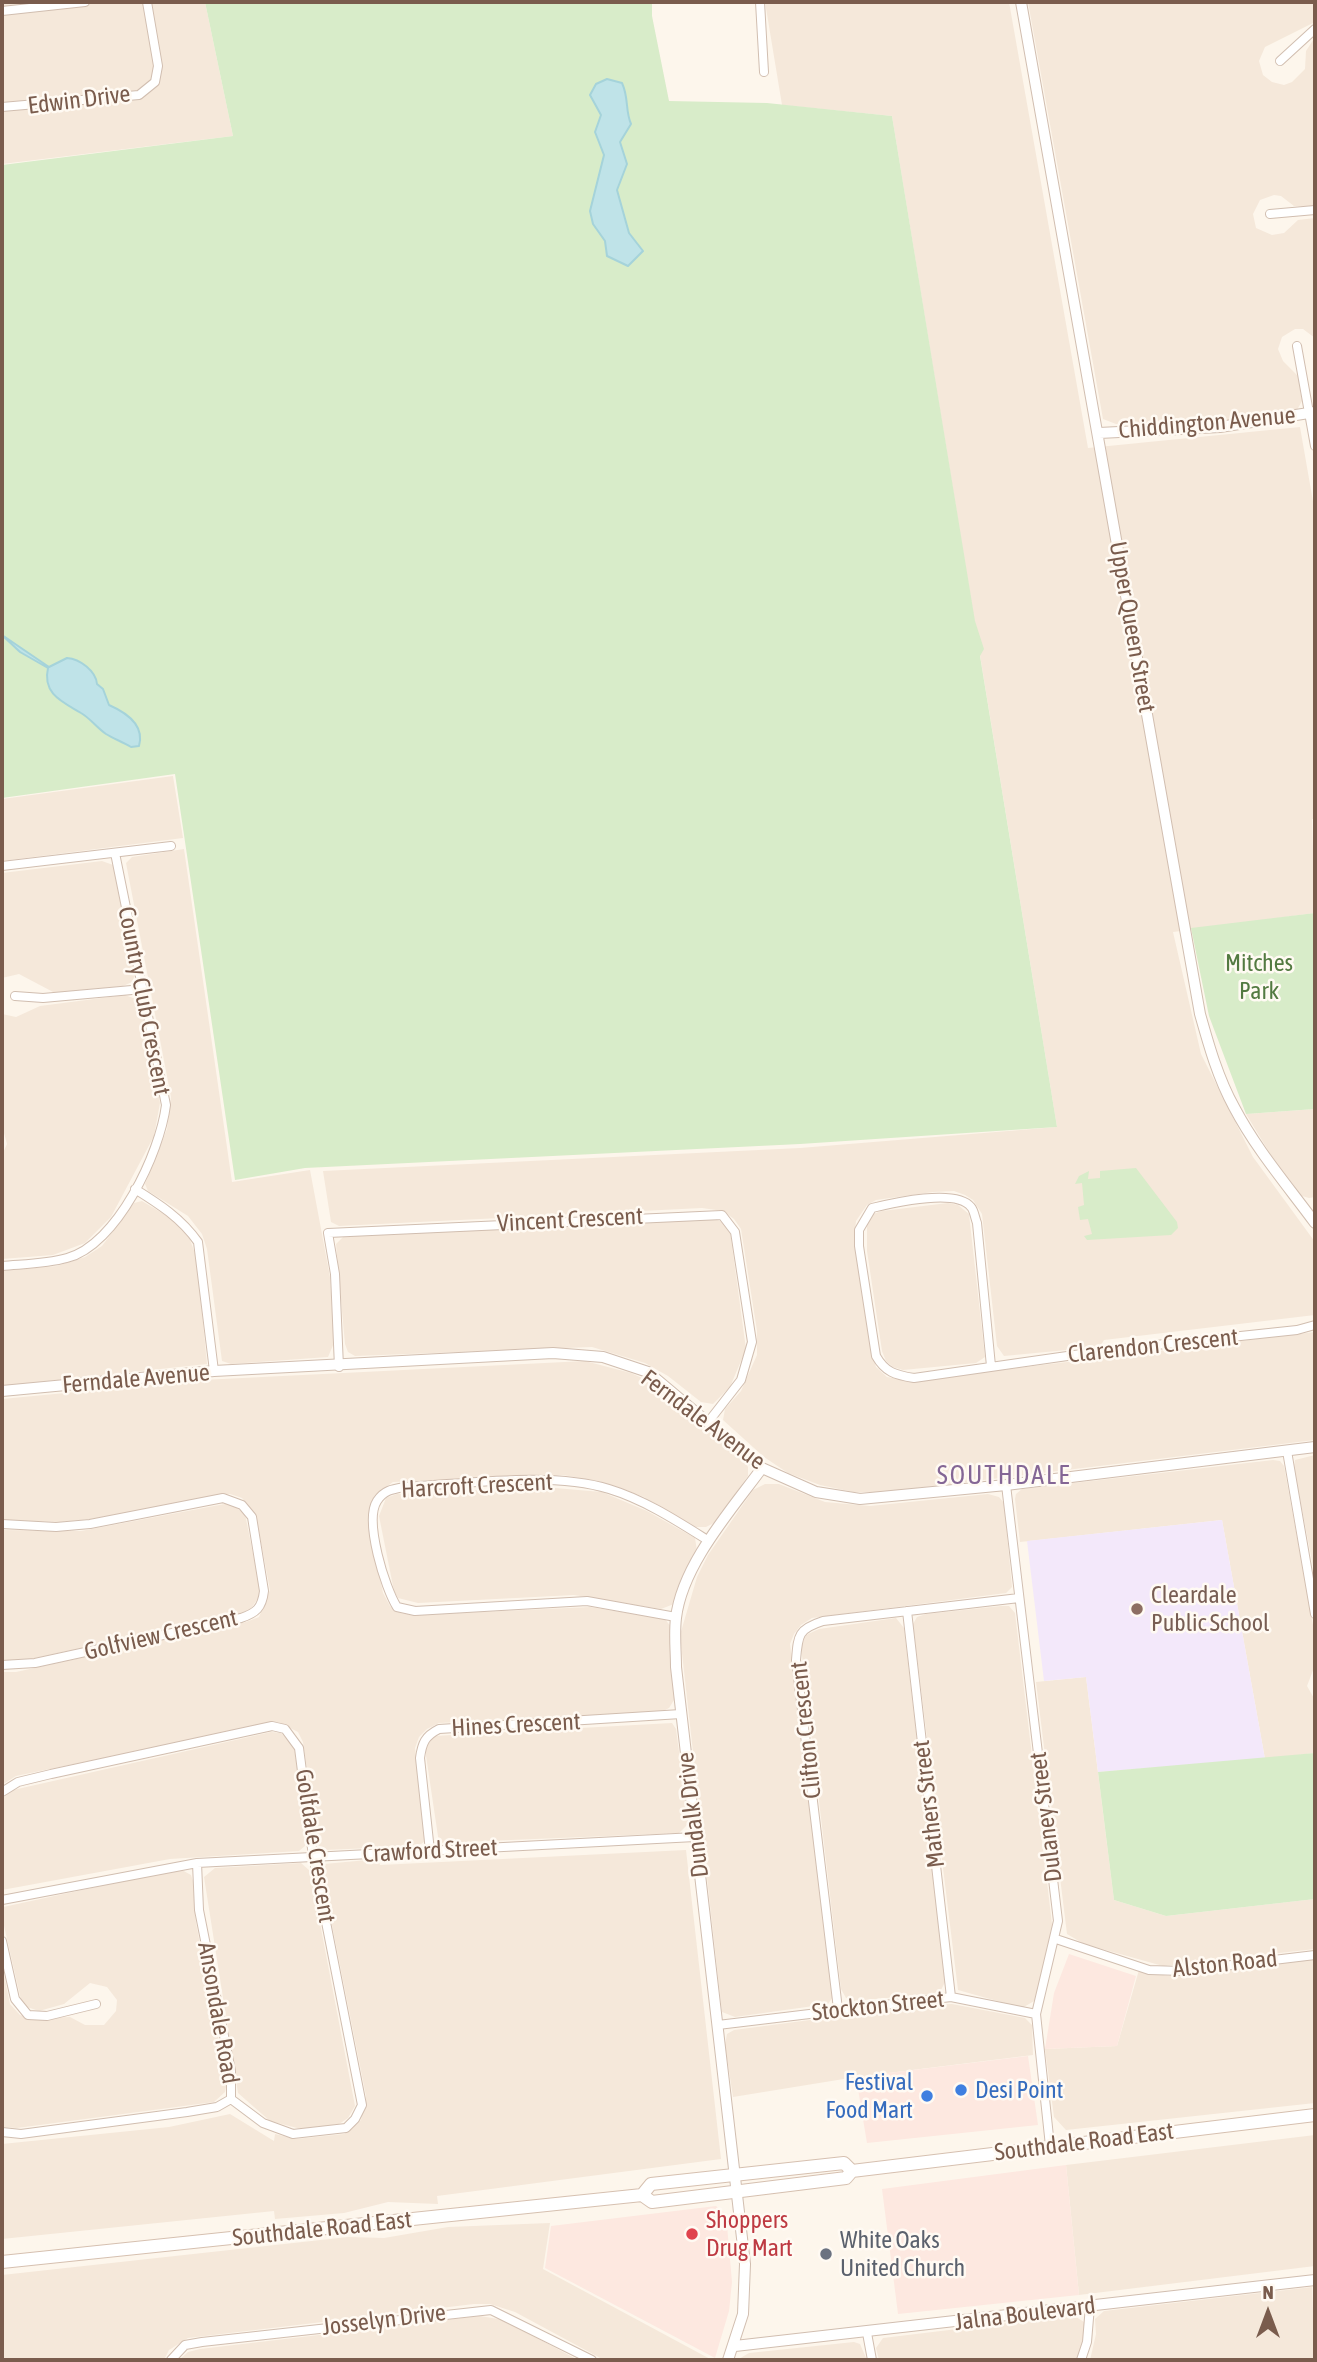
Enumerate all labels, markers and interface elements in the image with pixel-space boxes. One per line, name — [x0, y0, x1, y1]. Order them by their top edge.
street label: Edwin Drive — [26, 79, 132, 121]
street label: Chiddington Avenue — [1117, 401, 1297, 445]
street label: Upper Queen Street — [1103, 539, 1161, 715]
street label: Country Club Crescent — [112, 904, 176, 1098]
park label: Mitches Park — [1225, 949, 1293, 1005]
street label: Vincent Crescent — [496, 1202, 644, 1238]
street label: Clarendon Crescent — [1066, 1323, 1240, 1369]
street label: Ferndale Avenue — [61, 1358, 211, 1400]
street label: Ferndale Avenue — [635, 1364, 771, 1476]
district label: SOUTHDALE — [938, 1460, 1070, 1492]
street label: Harcroft Crescent — [400, 1468, 554, 1504]
place label: Cleardale Public School — [1151, 1581, 1269, 1637]
marker: Cleardale Public School — [1129, 1601, 1145, 1617]
street label: Golfview Crescent — [82, 1603, 240, 1667]
street label: Clifton Crescent — [784, 1660, 828, 1800]
street label: Hines Crescent — [451, 1707, 581, 1743]
street label: Mathers Street — [907, 1739, 951, 1869]
street label: Dulaney Street — [1024, 1750, 1068, 1884]
street label: Dundalk Drive — [671, 1751, 715, 1879]
street label: Golfdale Crescent — [289, 1767, 341, 1925]
street label: Crawford Street — [362, 1833, 498, 1869]
street label: Ansondale Road — [191, 1940, 245, 2086]
street label: Alston Road — [1171, 1944, 1279, 1984]
street label: Stockton Street — [810, 1985, 946, 2027]
place label: Festival Food Mart — [826, 2068, 913, 2124]
place label: Desi Point — [975, 2076, 1063, 2104]
marker: Desi Point — [953, 2082, 969, 2098]
marker: Festival Food Mart — [919, 2088, 935, 2104]
street label: Southdale Road East — [993, 2117, 1175, 2167]
street label: Southdale Road East — [231, 2205, 413, 2253]
place label: Shoppers Drug Mart — [706, 2206, 793, 2262]
marker: Shoppers Drug Mart — [684, 2226, 700, 2242]
place label: White Oaks United Church — [840, 2226, 965, 2282]
marker: White Oaks United Church — [818, 2246, 834, 2262]
north arrow — [1233, 2278, 1303, 2348]
text: N — [1262, 2281, 1274, 2303]
street label: Jalna Boulevard — [953, 2291, 1097, 2337]
street label: Josselyn Drive — [321, 2298, 447, 2342]

